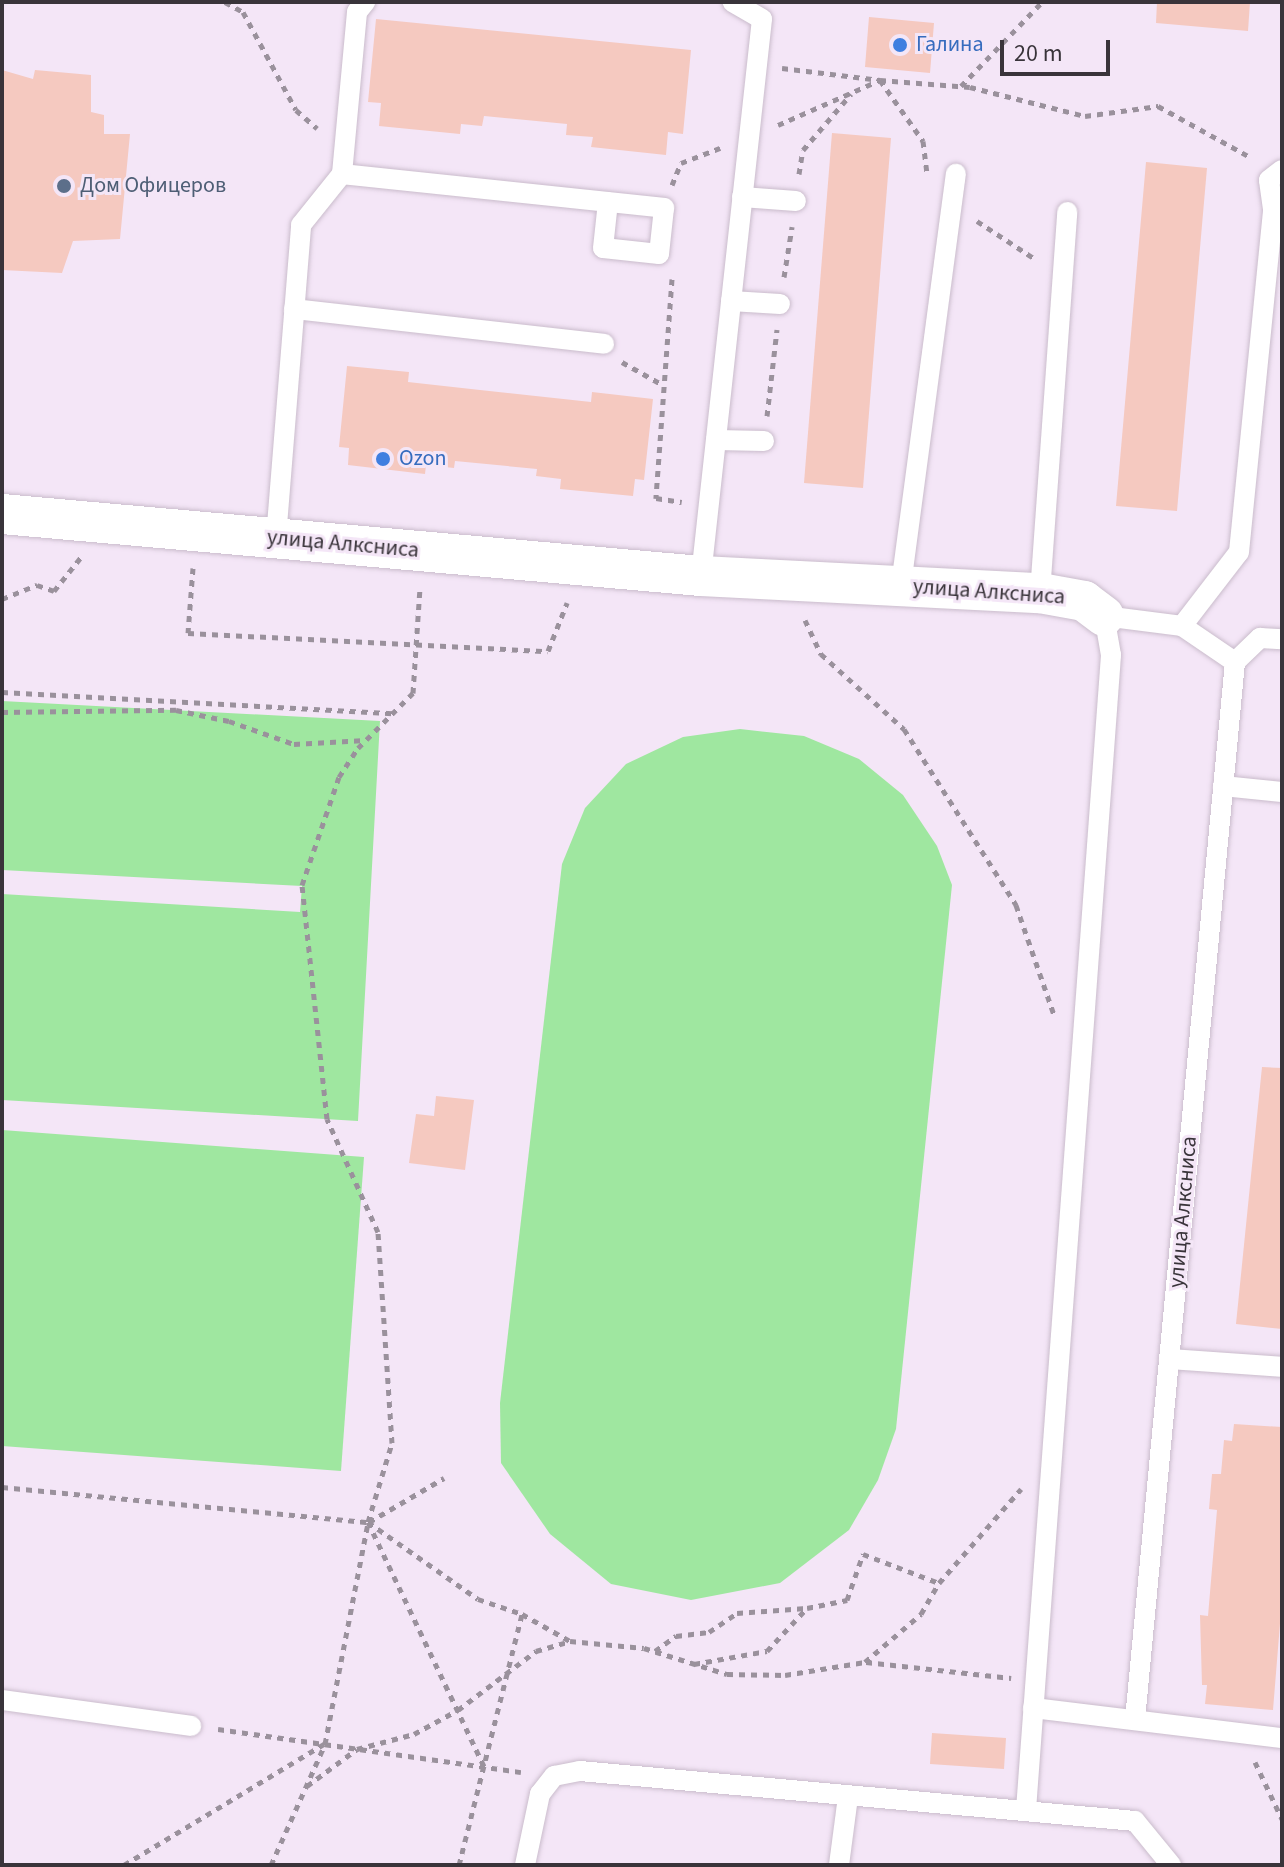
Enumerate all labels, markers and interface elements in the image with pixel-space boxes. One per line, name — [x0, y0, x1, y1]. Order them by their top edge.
scale bar — [1004, 24, 1114, 74]
place label: Галина — [916, 32, 984, 58]
marker: Галина — [891, 36, 909, 54]
text: 20 m — [1014, 36, 1063, 71]
place label: Дом Офицеров — [80, 173, 226, 199]
marker: Дом Офицеров — [55, 177, 73, 195]
place label: Ozon — [399, 446, 447, 472]
marker: Ozon — [374, 450, 392, 468]
street label: улица Алксниса — [266, 524, 420, 564]
street label: улица Алксниса — [912, 574, 1066, 610]
street label: улица Алксниса — [1163, 1135, 1203, 1289]

